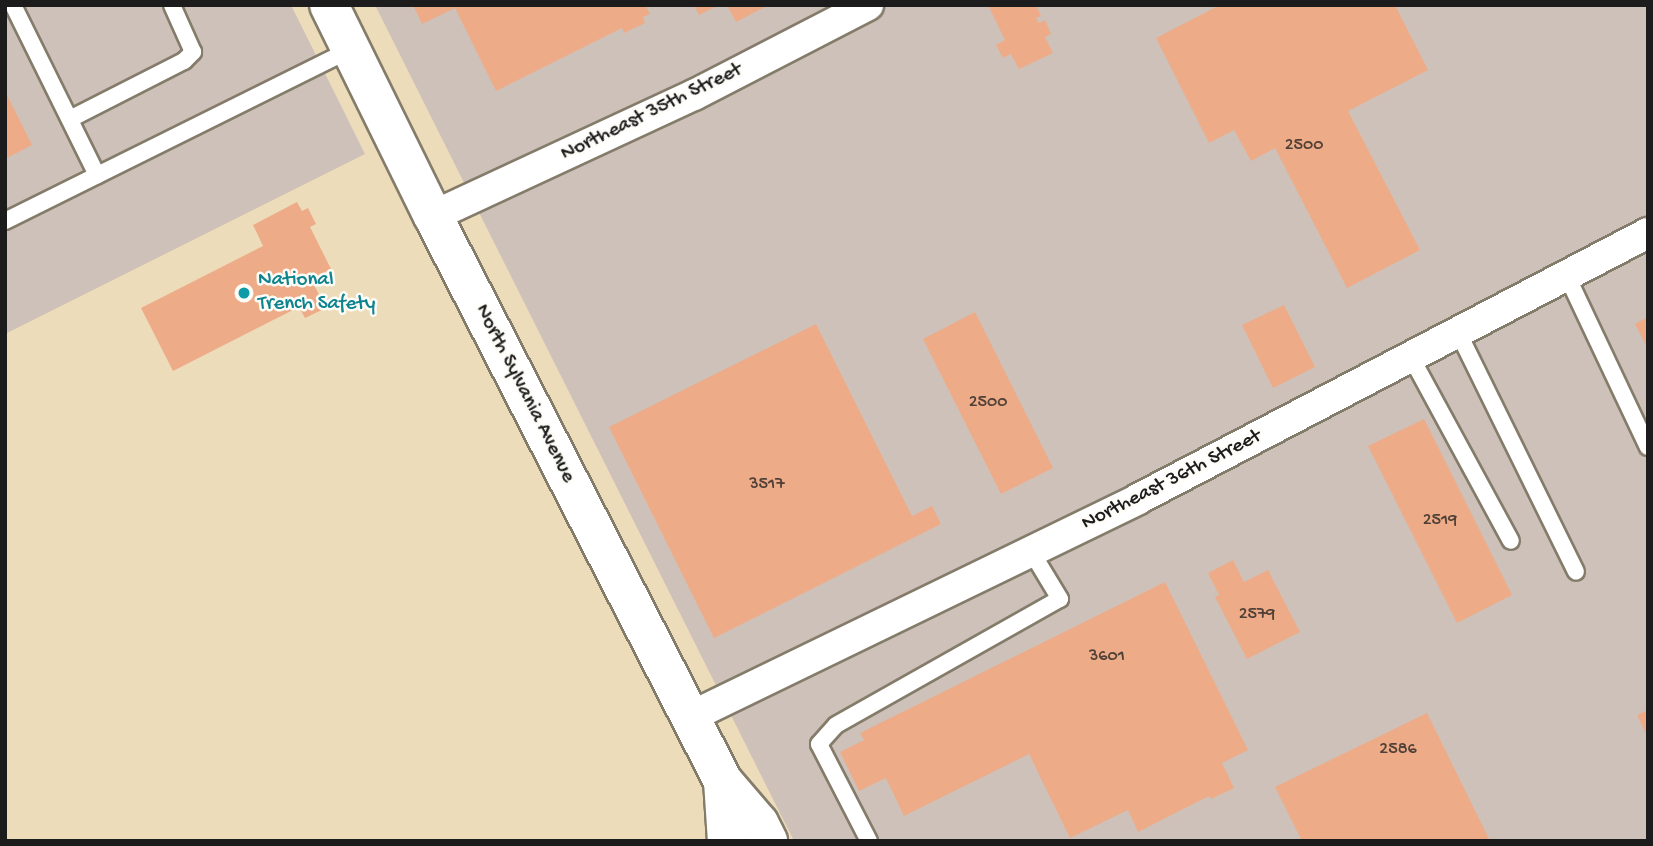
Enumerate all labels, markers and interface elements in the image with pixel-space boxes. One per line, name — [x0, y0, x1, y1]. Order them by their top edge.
street label: Northeast 35th Street — [557, 58, 747, 168]
house number: 2500 — [1285, 135, 1323, 157]
place label: National Trench Safety — [258, 268, 375, 318]
marker: National Trench Safety — [236, 285, 252, 301]
street label: North Sylvania Avenue — [468, 301, 580, 487]
house number: 2500 — [969, 392, 1007, 414]
street label: Northeast 36th Street — [1078, 425, 1266, 537]
house number: 3517 — [749, 474, 785, 496]
house number: 2519 — [1423, 510, 1457, 532]
house number: 2579 — [1239, 604, 1275, 626]
house number: 3601 — [1089, 646, 1125, 668]
house number: 2586 — [1379, 739, 1417, 761]

